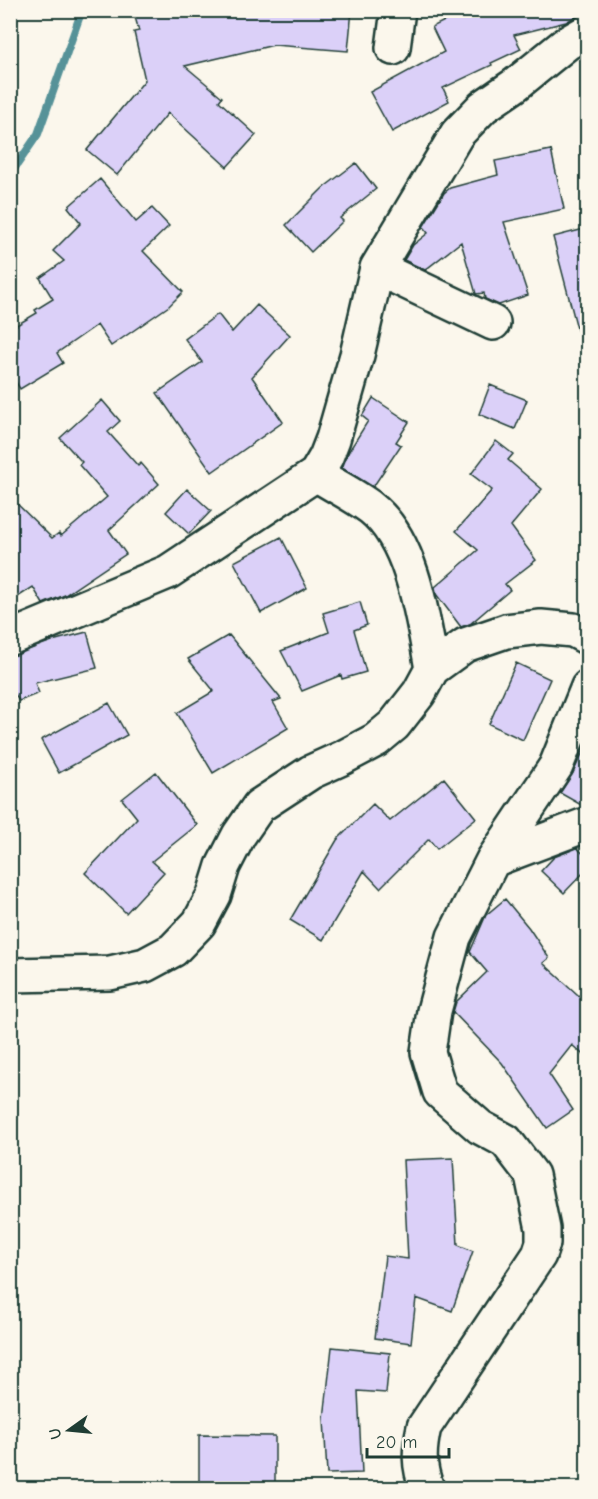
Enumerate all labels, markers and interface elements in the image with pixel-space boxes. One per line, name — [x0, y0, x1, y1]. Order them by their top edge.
north arrow — [39, 1400, 99, 1460]
scale bar — [367, 1421, 450, 1459]
text: U — [45, 1426, 66, 1441]
text: 20 m — [376, 1432, 417, 1453]

